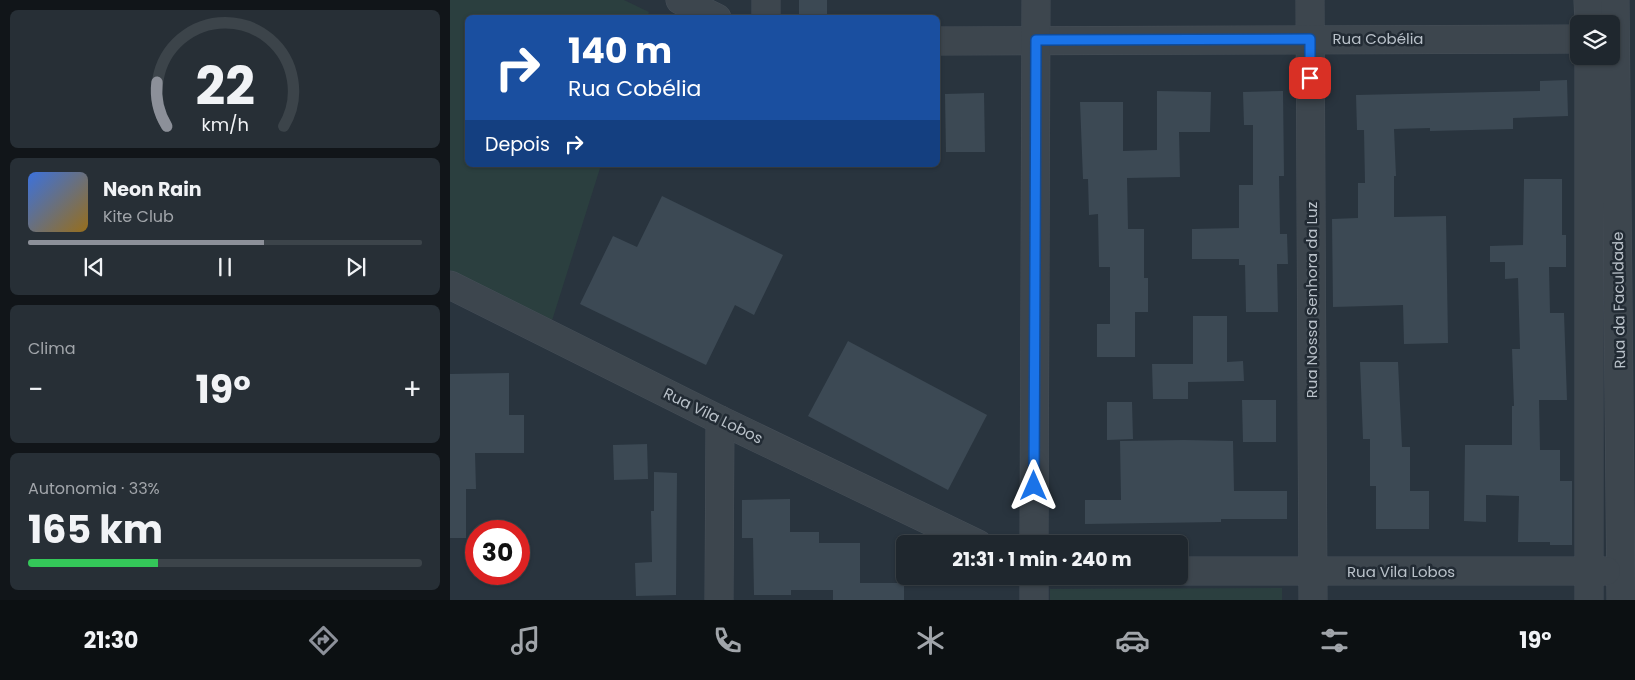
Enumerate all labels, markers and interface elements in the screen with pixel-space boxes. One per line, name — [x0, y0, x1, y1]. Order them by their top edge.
map controls — [1570, 15, 1620, 65]
button: layers — [1570, 15, 1620, 65]
text: 140 m — [568, 26, 672, 75]
street label: Rua Cobélia — [1332, 28, 1424, 49]
icon: right — [485, 35, 550, 100]
text: 22 — [195, 50, 255, 123]
pin — [1289, 57, 1331, 99]
icon: arrive — [1296, 64, 1324, 92]
text: Rua Cobélia — [568, 73, 701, 104]
text: km/h — [201, 112, 249, 137]
icon: right — [560, 130, 588, 158]
text: Depois — [485, 131, 550, 158]
text: Neon Rain — [103, 176, 202, 203]
street label: Rua Nossa Senhora da Luz — [1301, 202, 1322, 398]
text: Kite Club — [103, 205, 174, 228]
street label: Rua da Faculdade — [1607, 231, 1630, 369]
icon: previous — [80, 253, 108, 281]
icon: pause — [211, 253, 239, 281]
icon: next — [342, 253, 370, 281]
text: Clima — [28, 337, 76, 360]
text: 19° — [196, 363, 251, 416]
text: − — [28, 370, 43, 409]
text: + — [403, 370, 422, 409]
street label: Rua Vila Lobos — [660, 382, 767, 449]
position arrow — [1007, 459, 1059, 511]
text: Autonomia · 33% — [28, 477, 160, 500]
text: 165 km — [28, 503, 163, 556]
speed limit sign: 30 — [465, 520, 530, 585]
text: 21:31 · 1 min · 240 m — [952, 546, 1132, 573]
street label: Rua Vila Lobos — [1347, 561, 1455, 582]
icon: directions — [306, 623, 341, 658]
icon: music — [508, 623, 543, 658]
icon: phone — [710, 623, 745, 658]
icon: climate — [913, 623, 948, 658]
icon: car — [1115, 623, 1150, 658]
icon: filters — [1317, 623, 1352, 658]
text: 21:30 — [84, 625, 138, 656]
text: 19° — [1519, 625, 1551, 656]

